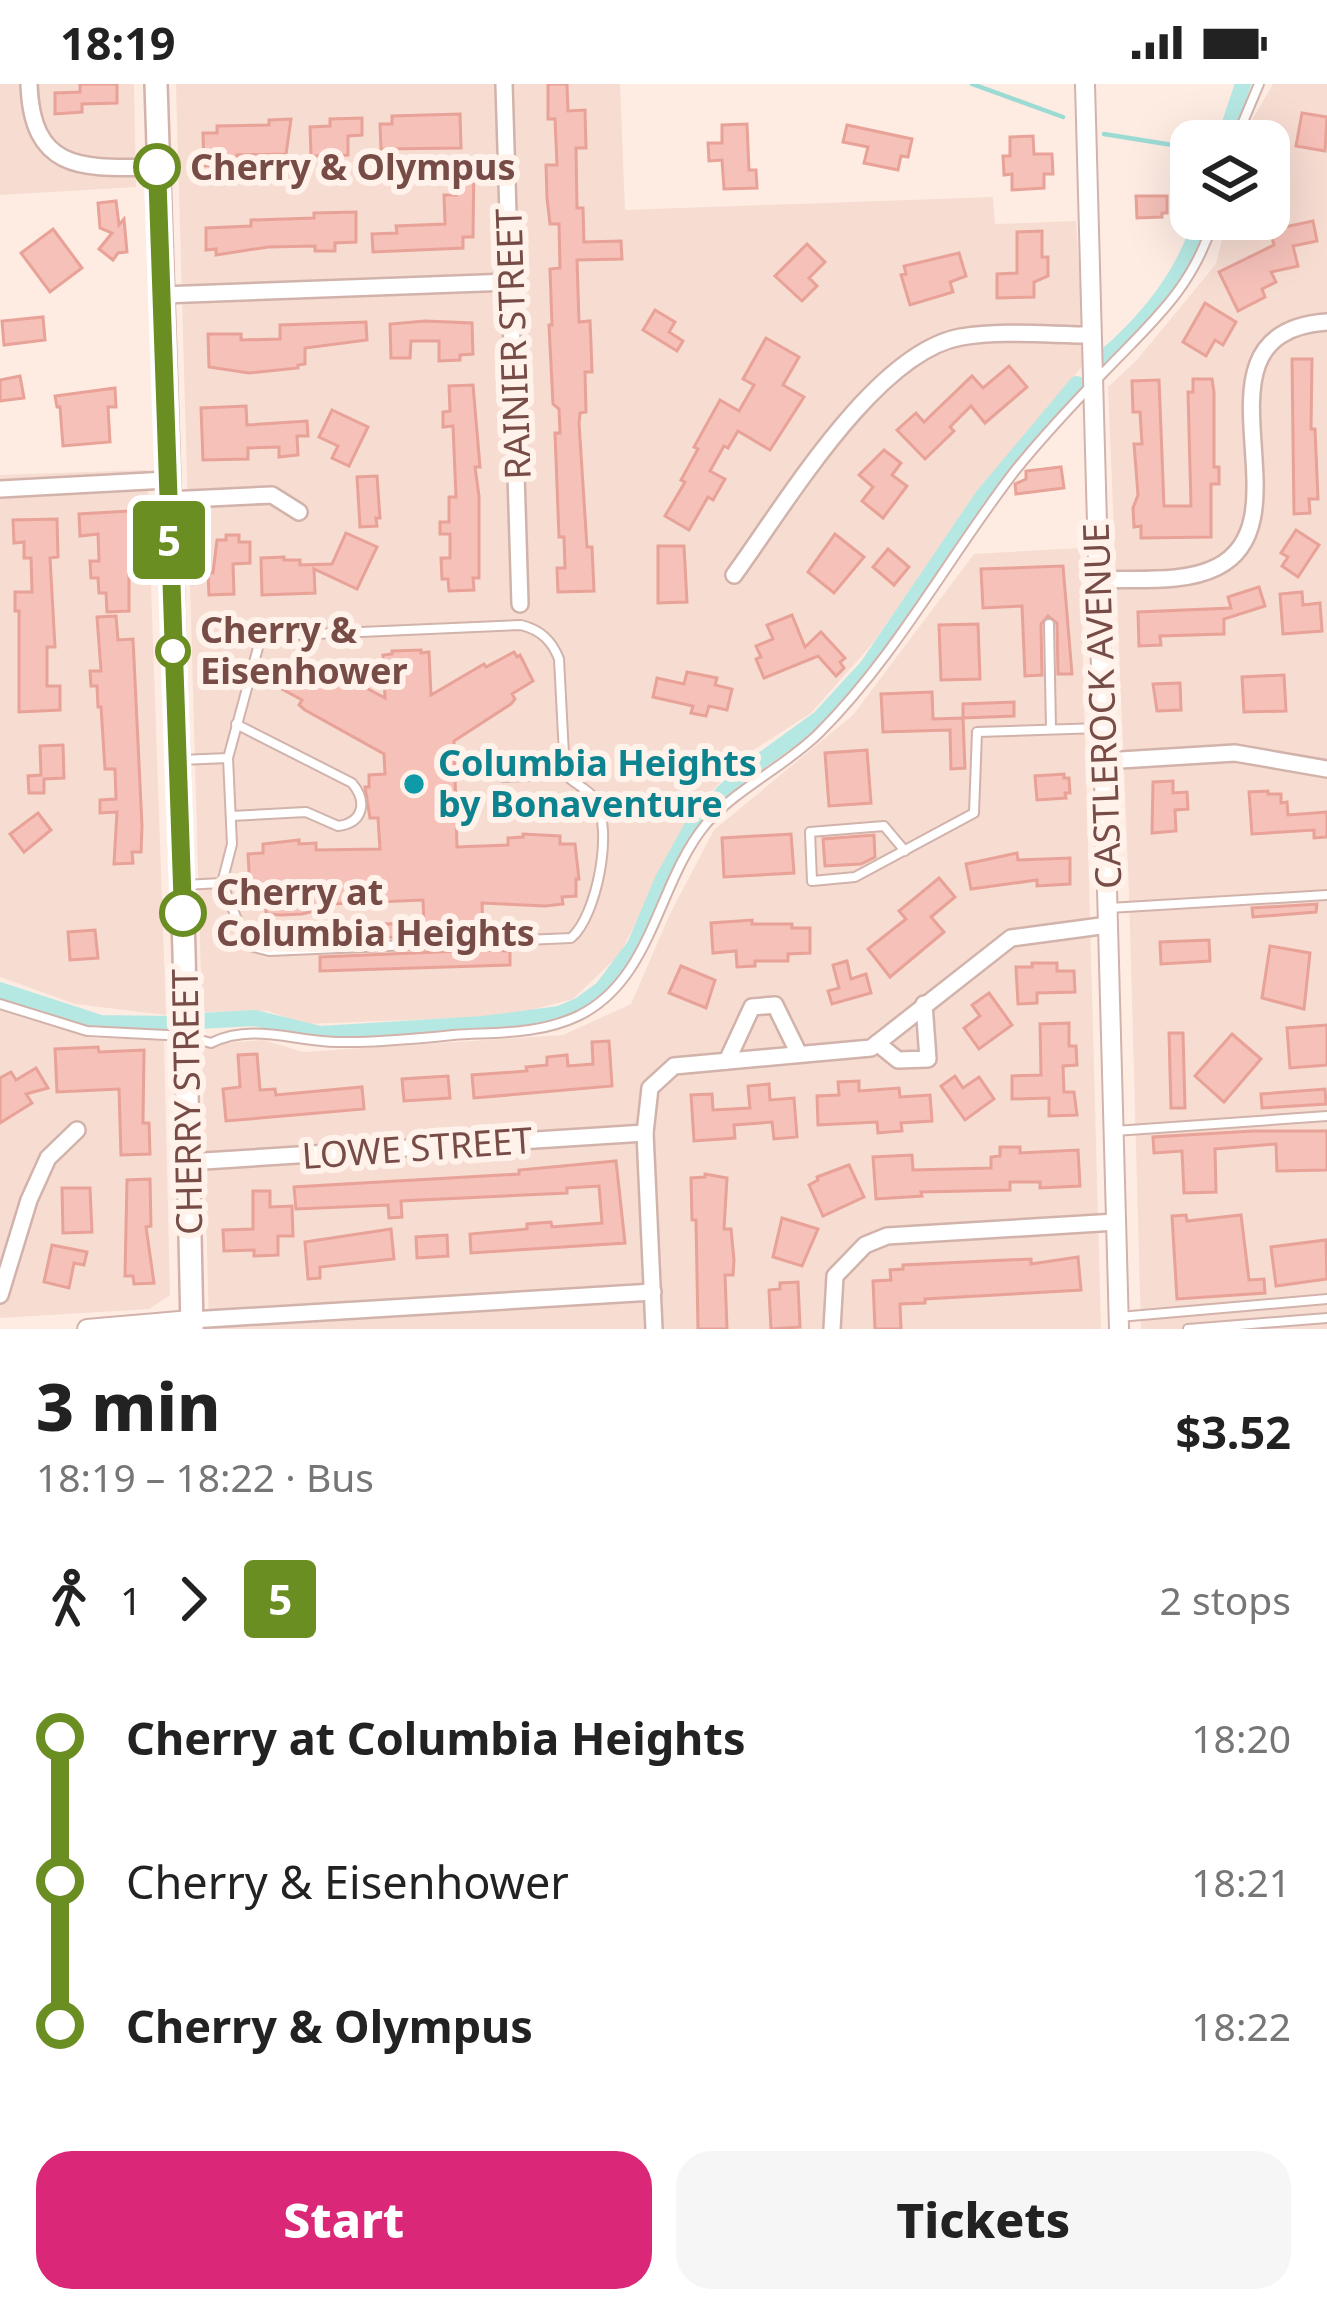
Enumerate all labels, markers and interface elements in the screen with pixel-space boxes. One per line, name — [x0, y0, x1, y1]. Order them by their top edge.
text: 18:19 — [60, 12, 176, 73]
map controls — [1170, 120, 1290, 240]
button: layers — [1170, 120, 1290, 240]
place label: Cherry & Olympus — [190, 142, 516, 191]
marker: Cherry & Olympus — [135, 145, 179, 189]
street label: RAINIER STREET — [483, 208, 542, 480]
line badge: 5 — [130, 501, 208, 579]
text: 5 — [157, 511, 181, 568]
street label: CASTLEROCK AVENUE — [1071, 522, 1132, 890]
place label: Cherry & Eisenhower — [200, 605, 407, 695]
marker: Cherry & Eisenhower — [157, 635, 189, 667]
place label: Columbia Heights by Bonaventure — [438, 738, 757, 828]
marker: Columbia Heights by Bonaventure — [401, 771, 427, 797]
place label: Cherry at Columbia Heights — [216, 867, 535, 957]
marker: Cherry at Columbia Heights — [161, 891, 205, 935]
street label: CHERRY STREET — [160, 969, 213, 1236]
street label: LOWE STREET — [300, 1115, 534, 1180]
text: 3 min — [36, 1360, 220, 1450]
text: $3.52 — [1175, 1401, 1291, 1462]
text: 18:19 – 18:22 · Bus — [36, 1450, 374, 1503]
icon: walk — [36, 1566, 102, 1632]
icon: forward — [160, 1566, 226, 1632]
text: 5 — [268, 1570, 292, 1627]
text: 1 — [120, 1573, 142, 1626]
text: 2 stops — [1160, 1573, 1291, 1626]
text: Cherry at Columbia Heights — [126, 1707, 745, 1768]
text: 18:20 — [1191, 1711, 1291, 1764]
text: Cherry & Eisenhower — [126, 1851, 569, 1912]
text: 18:21 — [1191, 1855, 1291, 1908]
text: Cherry & Olympus — [126, 1995, 533, 2056]
text: 18:22 — [1191, 1999, 1291, 2052]
button: Start — [36, 2151, 652, 2289]
button: Tickets — [676, 2151, 1291, 2289]

